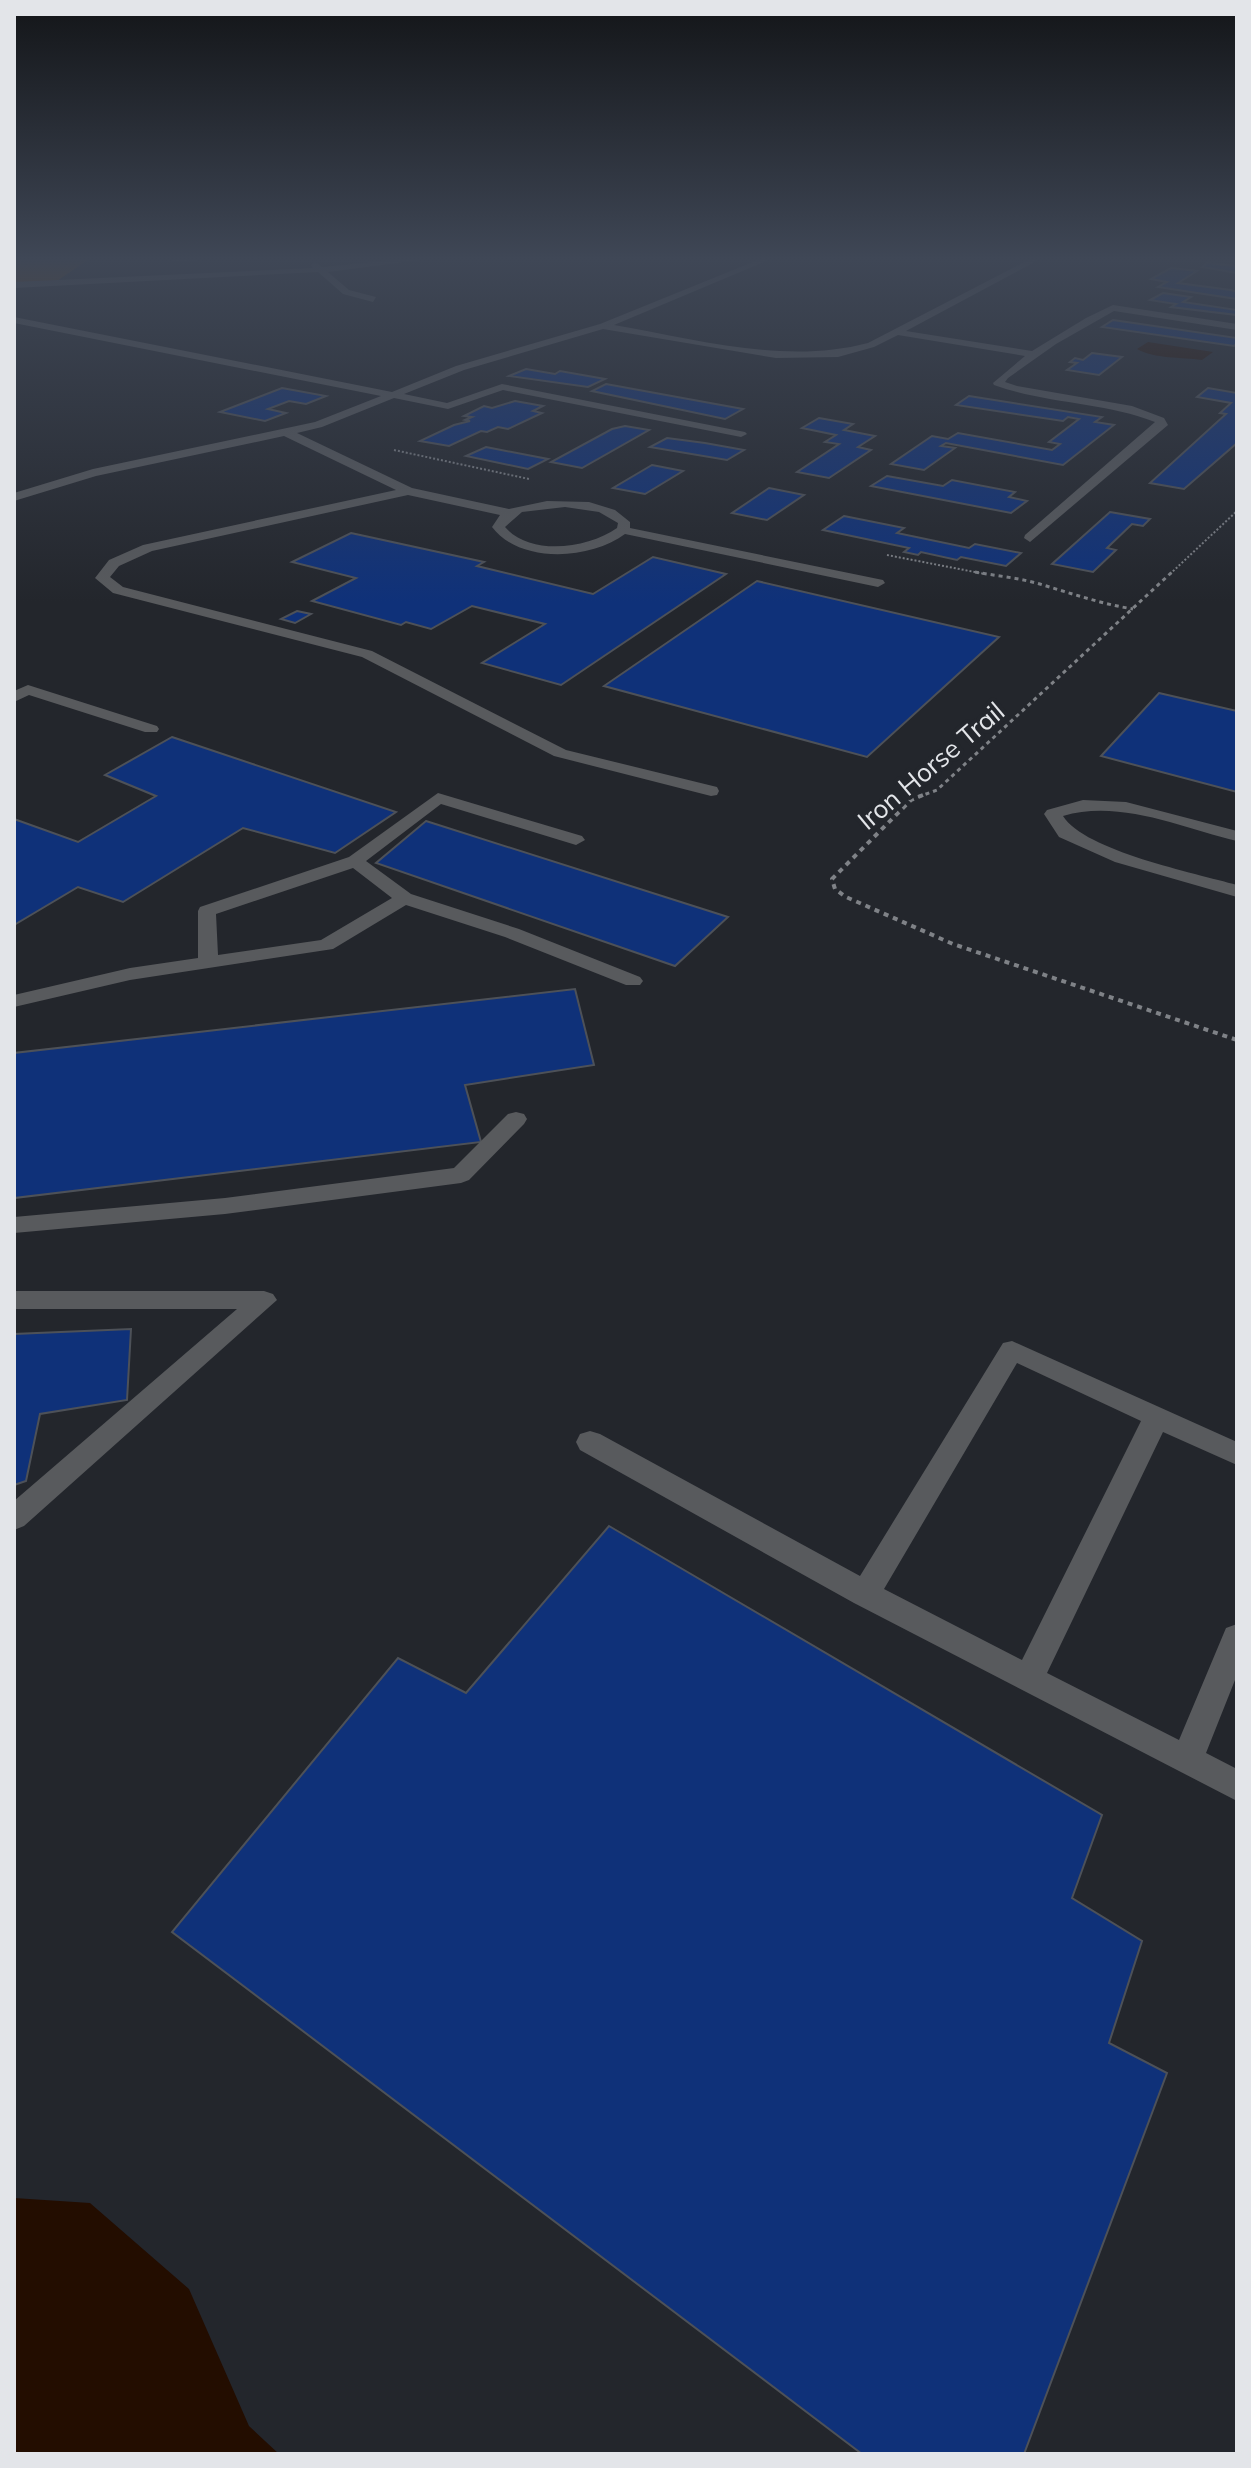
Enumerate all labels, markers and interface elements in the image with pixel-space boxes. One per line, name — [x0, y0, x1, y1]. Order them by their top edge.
street label: Iron Horse Trail — [850, 695, 1011, 837]

